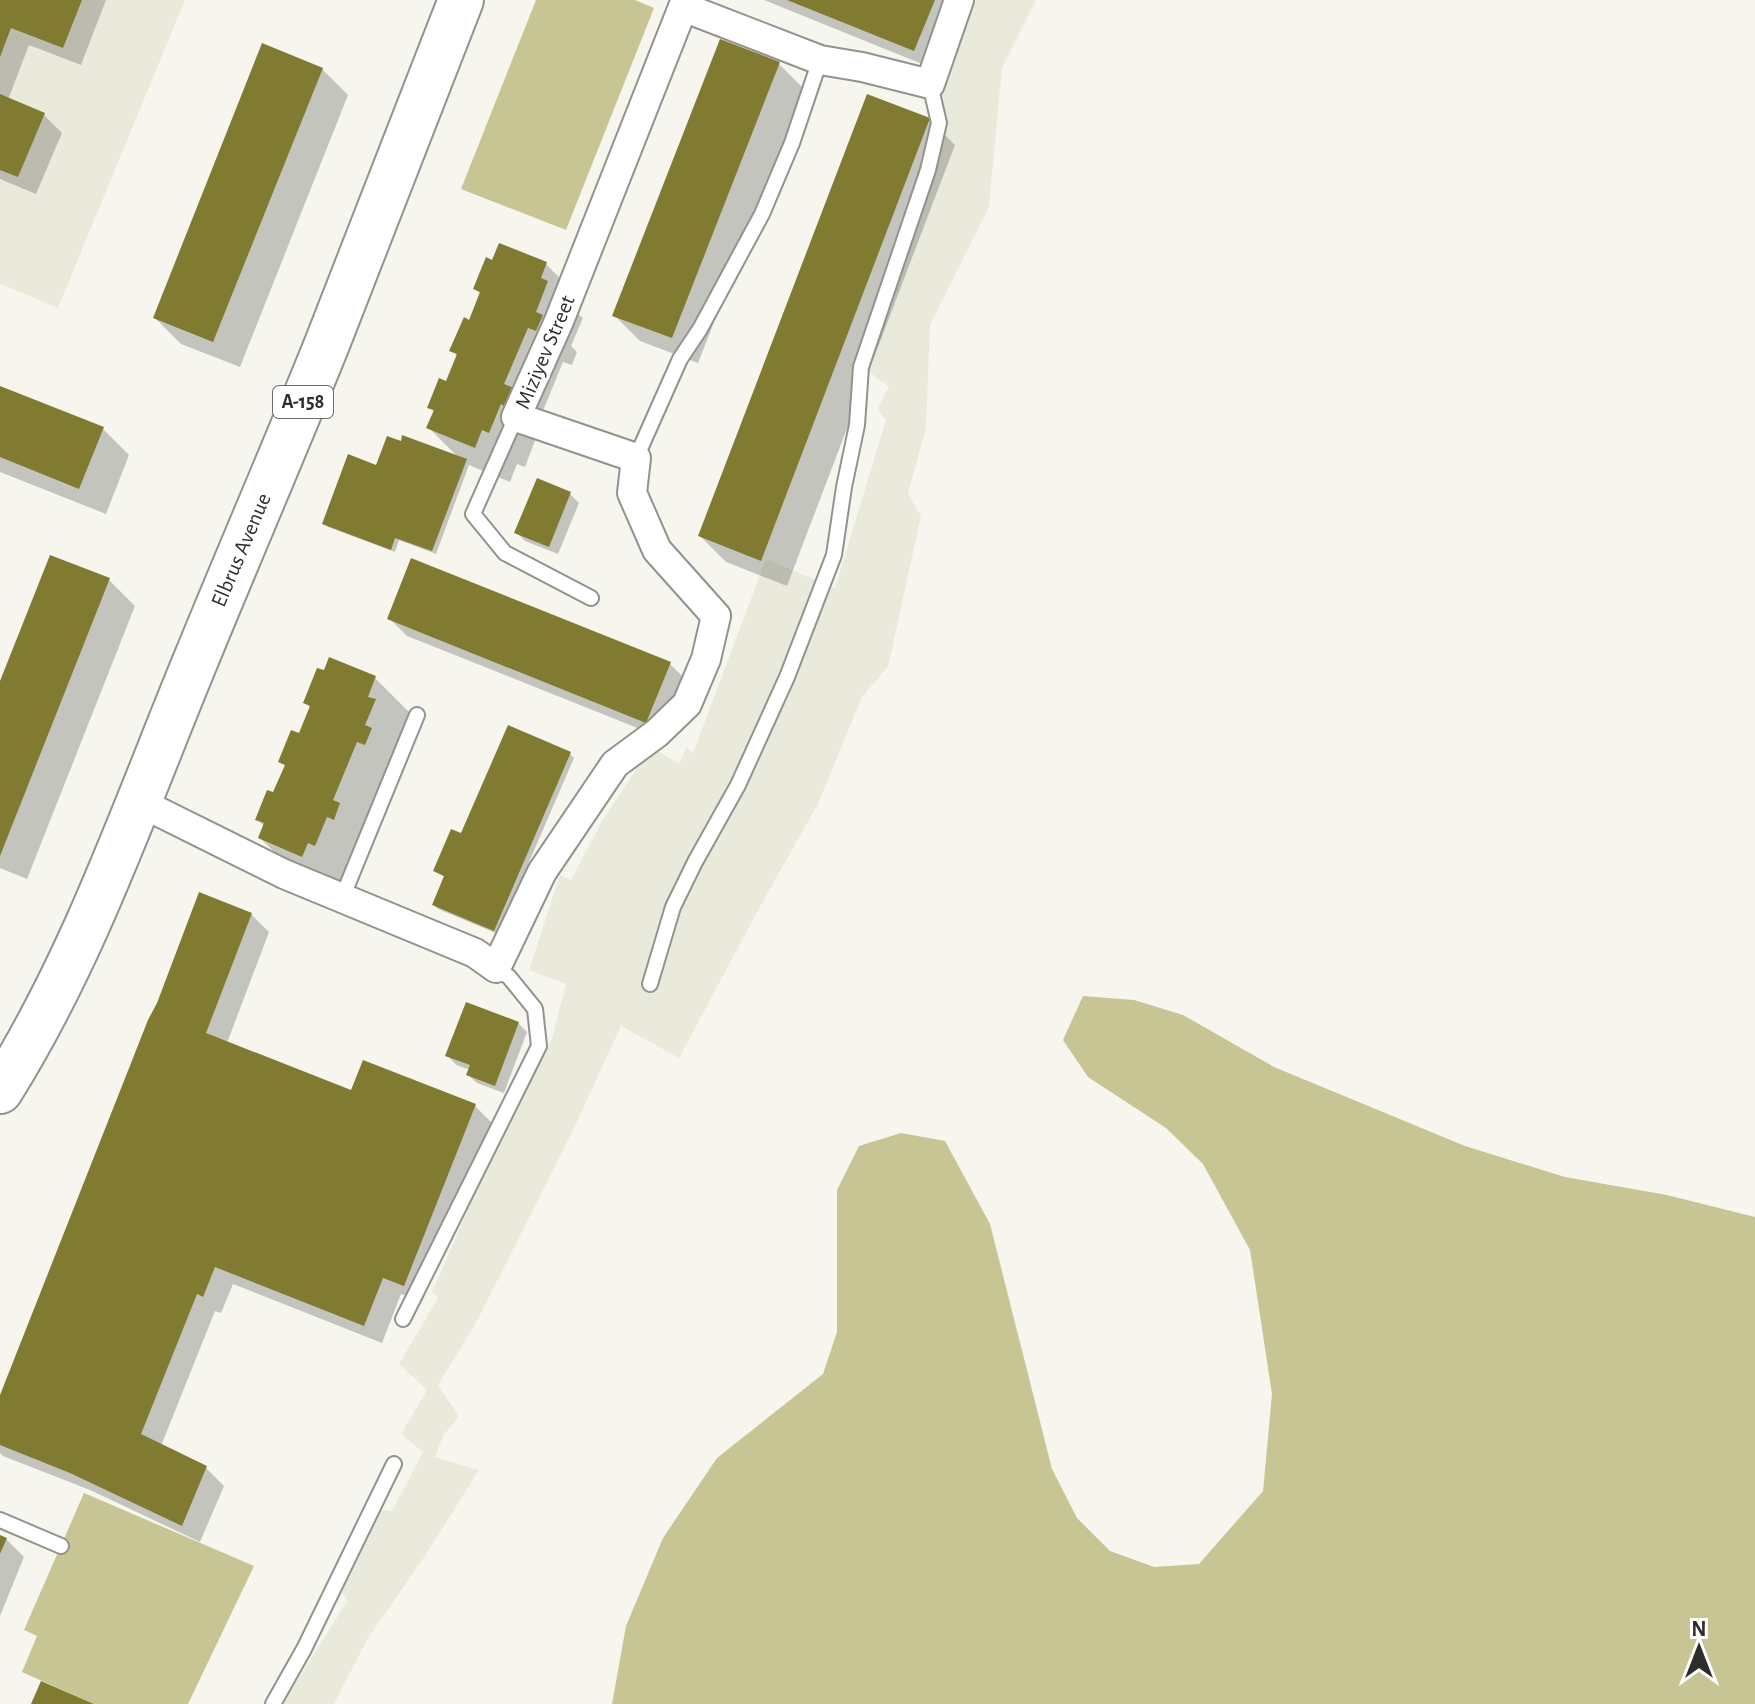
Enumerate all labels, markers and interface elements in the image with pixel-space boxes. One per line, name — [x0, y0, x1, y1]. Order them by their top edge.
street label: Miziyev Street — [511, 292, 579, 412]
road number: А-158 — [273, 386, 333, 418]
street label: Elbrus Avenue — [207, 490, 275, 610]
north arrow — [1659, 1608, 1739, 1688]
text: N — [1691, 1618, 1707, 1640]

